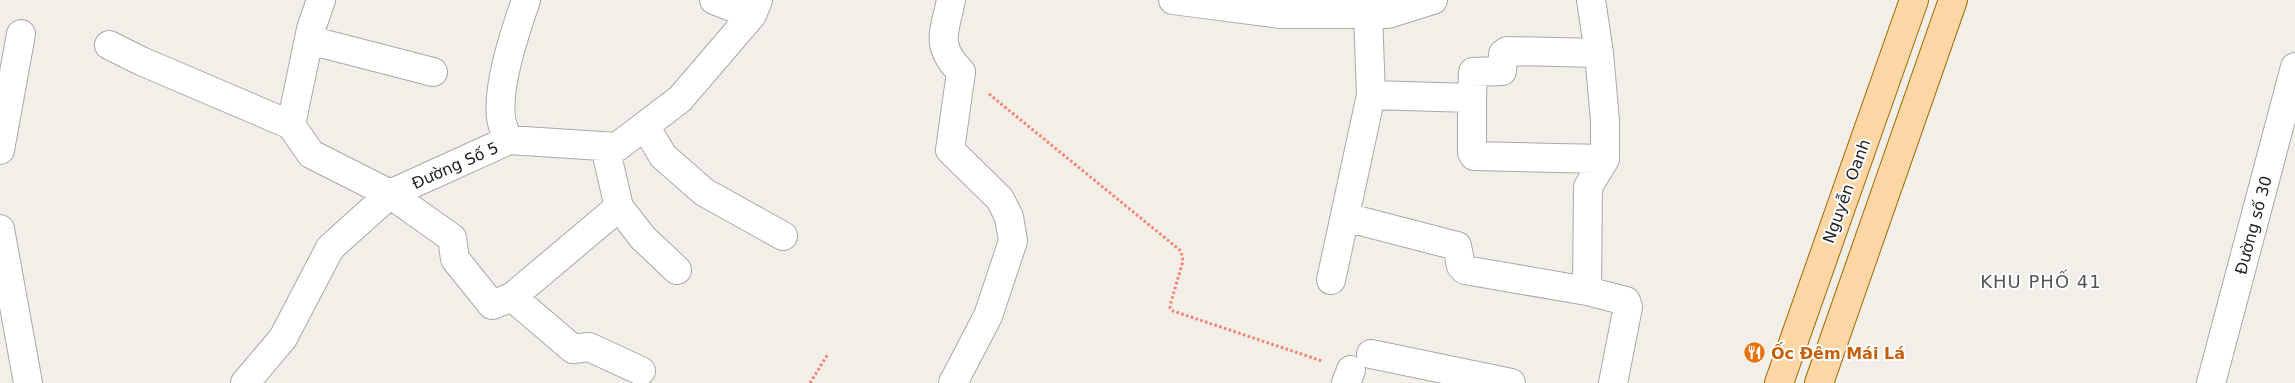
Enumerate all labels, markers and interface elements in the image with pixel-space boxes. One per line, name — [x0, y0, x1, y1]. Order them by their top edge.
street label: Nguyễn Oanh — [1819, 136, 1874, 246]
street label: Đường Số 5 — [409, 138, 502, 193]
street label: Đường số 30 — [2231, 174, 2276, 277]
district label: KHU PHỐ 41 — [1980, 269, 2102, 292]
restaurant icon: Ốc Đêm Mái Lá — [1743, 341, 1767, 365]
place label: Ốc Đêm Mái Lá — [1771, 342, 1905, 363]

